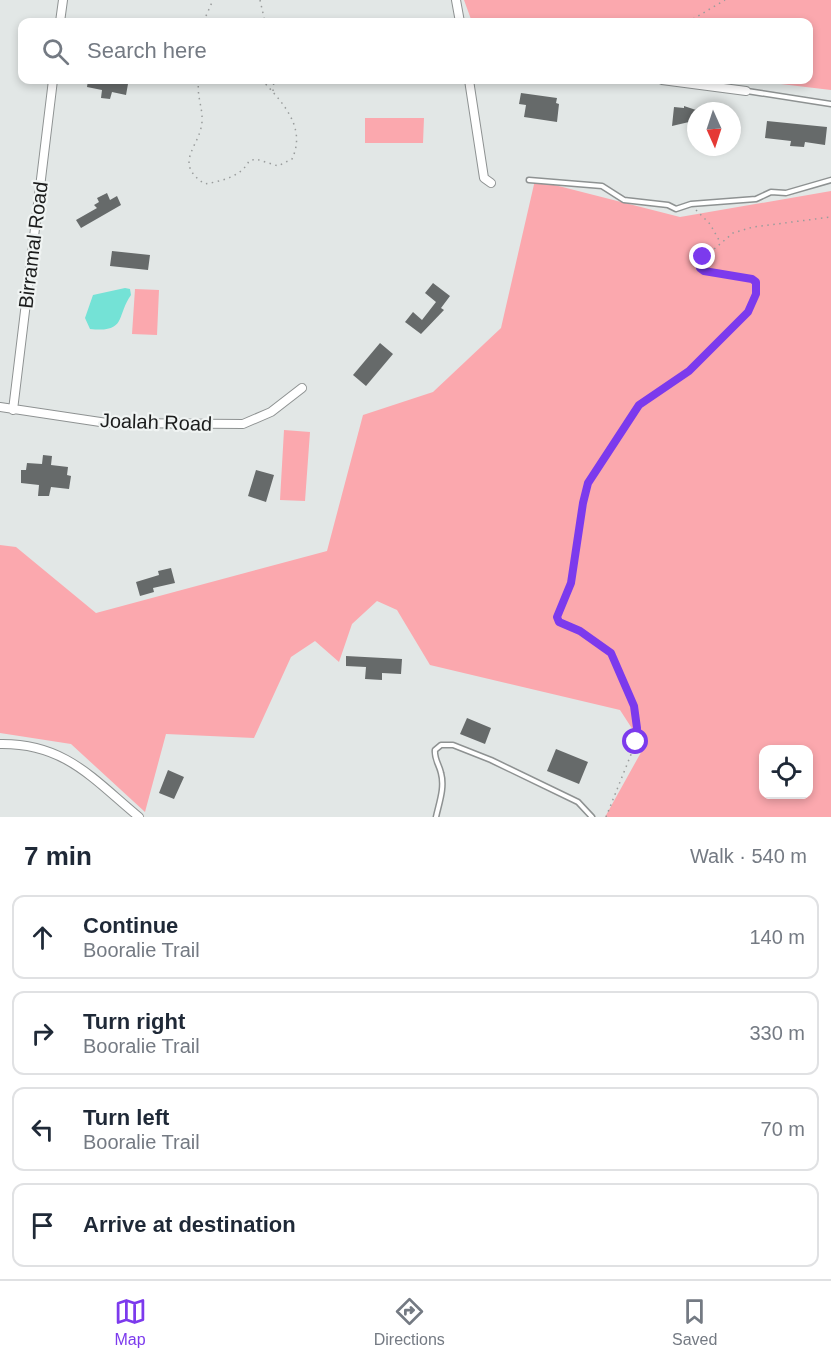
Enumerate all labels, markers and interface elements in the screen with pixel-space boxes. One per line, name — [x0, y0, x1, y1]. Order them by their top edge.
search box — [18, 18, 813, 84]
icon: search — [39, 35, 72, 68]
text: Search here — [87, 38, 207, 63]
north arrow — [687, 102, 741, 156]
street label: Birramal Road — [14, 180, 52, 310]
route end — [689, 243, 715, 269]
street label: Joalah Road — [99, 409, 213, 435]
route start — [622, 728, 648, 754]
map controls — [759, 745, 813, 799]
button: locate — [759, 745, 813, 799]
text: 7 min — [24, 841, 92, 871]
text: Walk · 540 m — [690, 845, 807, 867]
text: Continue — [83, 913, 178, 938]
icon: ahead — [26, 921, 59, 954]
text: 140 m — [749, 926, 805, 948]
text: Booralie Trail — [83, 939, 200, 961]
text: Turn right — [83, 1009, 185, 1034]
icon: right — [26, 1017, 59, 1050]
text: 330 m — [749, 1022, 805, 1044]
text: Booralie Trail — [83, 1035, 200, 1057]
text: Turn left — [83, 1105, 169, 1130]
icon: left — [26, 1113, 59, 1146]
text: 70 m — [761, 1118, 805, 1140]
text: Booralie Trail — [83, 1131, 200, 1153]
icon: arrive — [26, 1209, 59, 1242]
text: Arrive at destination — [83, 1212, 296, 1237]
tab: Map — [114, 1295, 147, 1349]
tab: Directions — [374, 1295, 445, 1349]
tab: Saved — [672, 1295, 717, 1349]

